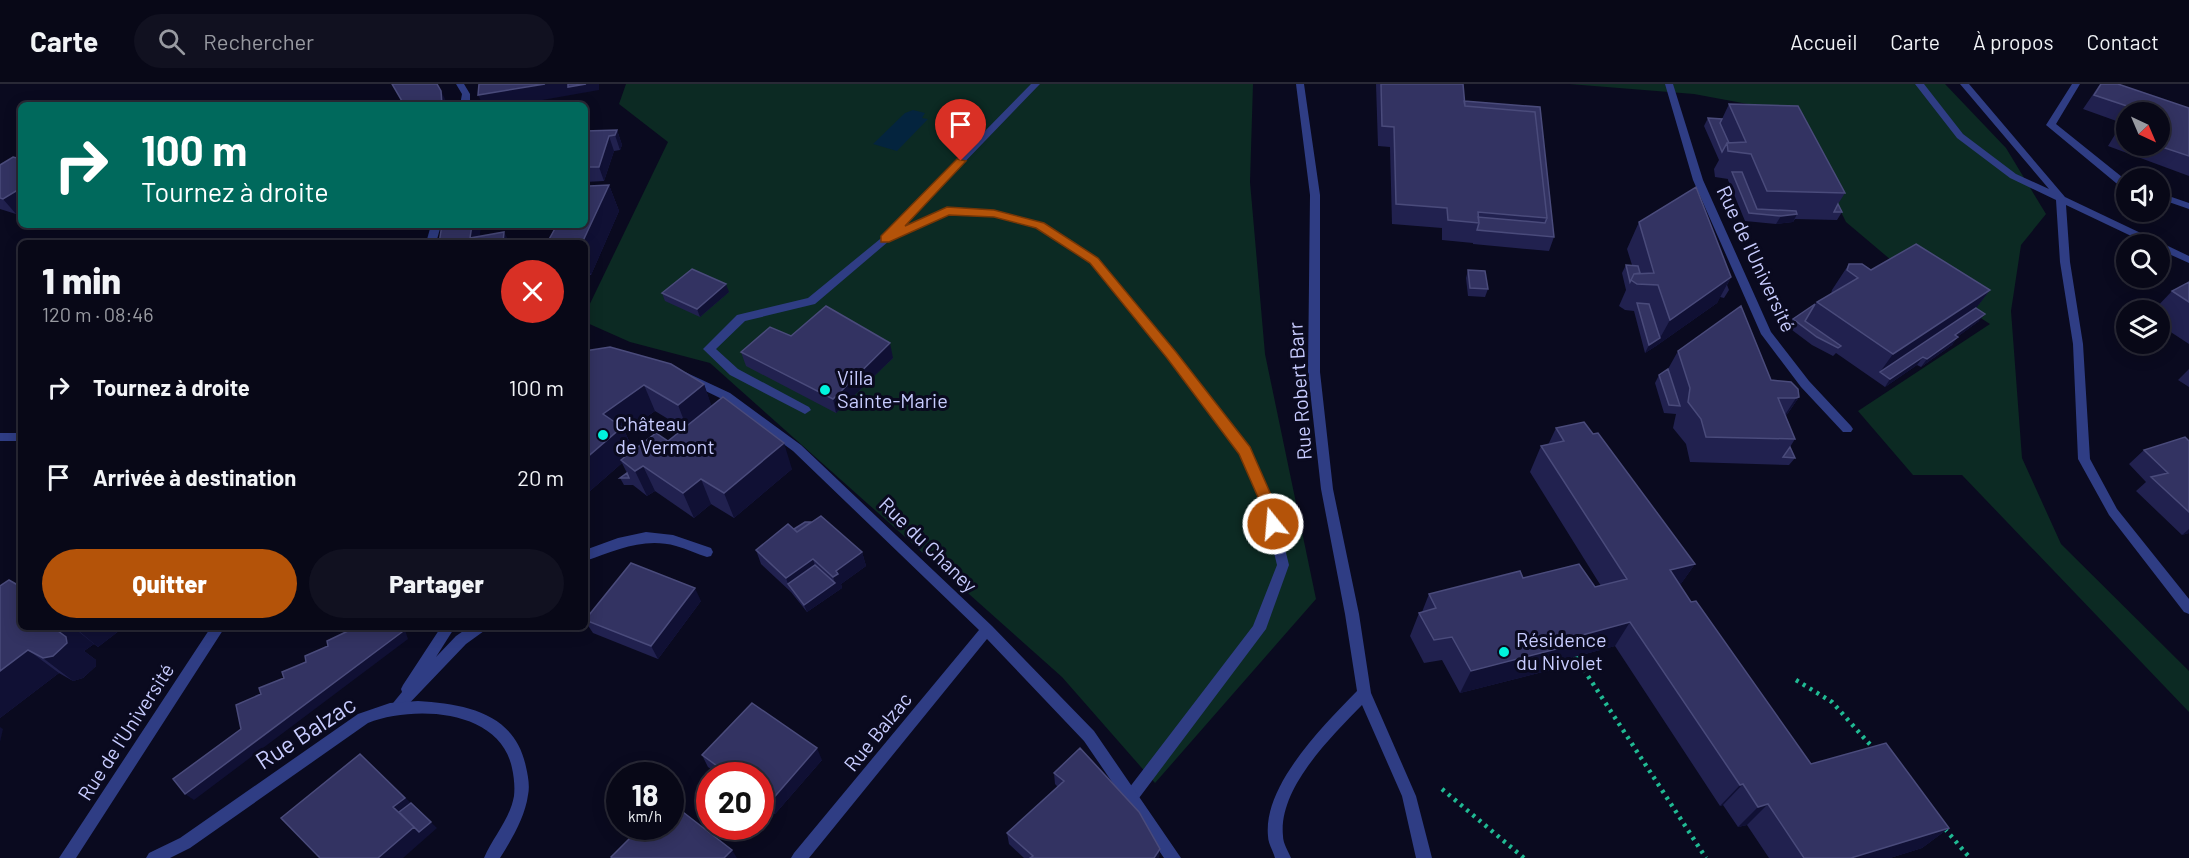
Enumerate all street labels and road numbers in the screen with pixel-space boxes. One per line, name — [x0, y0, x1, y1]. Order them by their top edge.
street label: Rue de l'Université — [1712, 182, 1801, 336]
street label: Rue Robert Barr — [1282, 321, 1316, 461]
street label: Rue du Chaney — [875, 492, 983, 597]
street label: Rue de l'Université — [72, 658, 178, 805]
street label: Rue Balzac — [838, 687, 916, 776]
street label: Rue Balzac — [250, 689, 361, 775]

